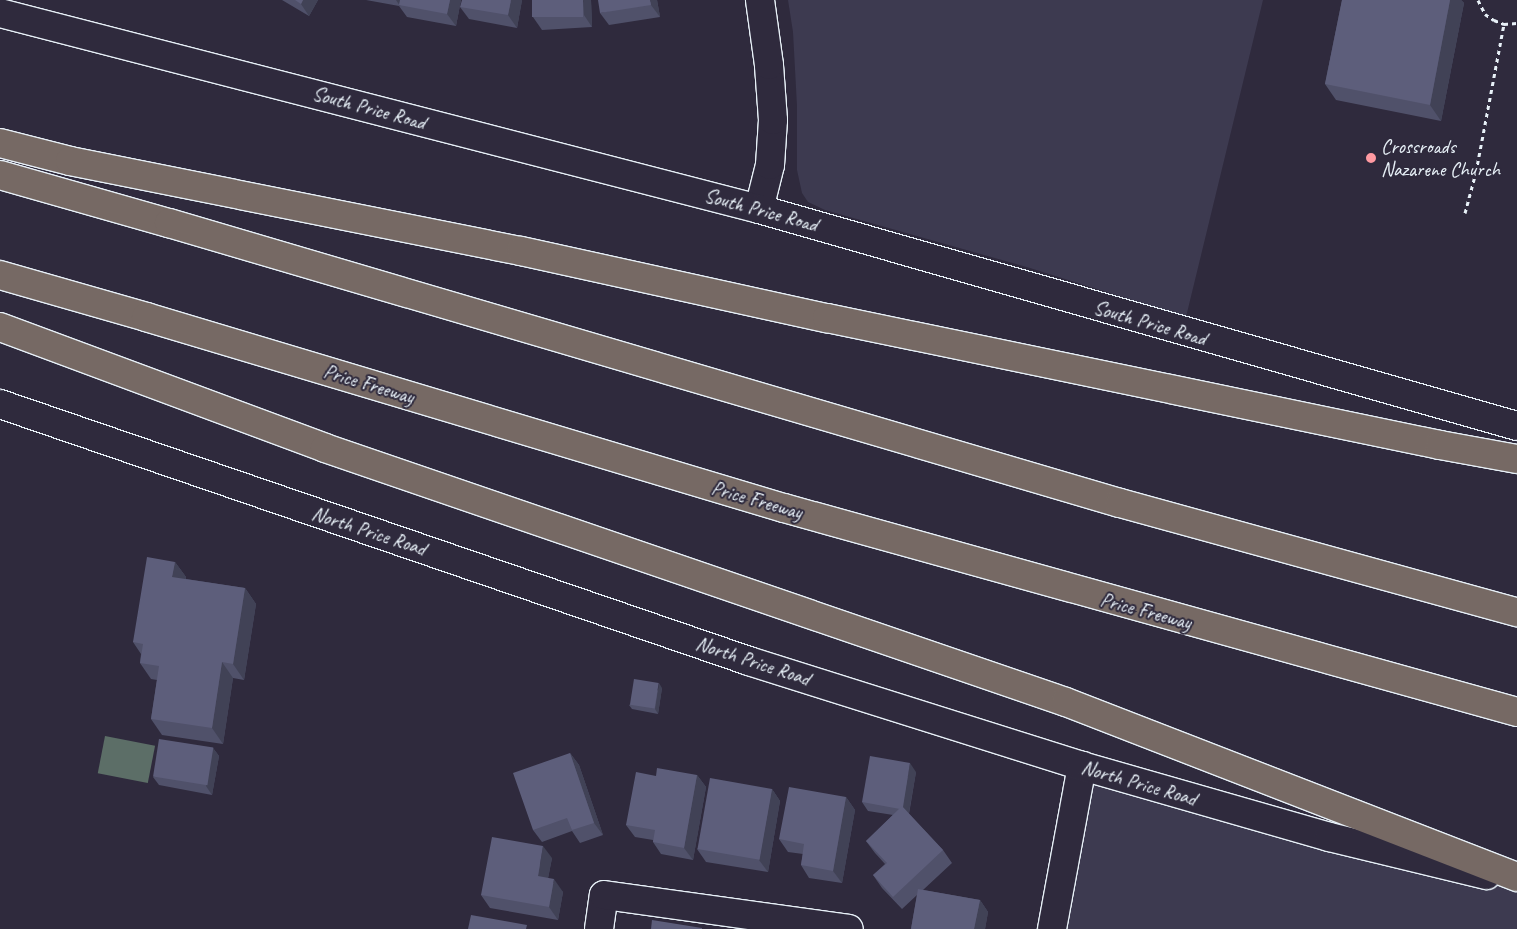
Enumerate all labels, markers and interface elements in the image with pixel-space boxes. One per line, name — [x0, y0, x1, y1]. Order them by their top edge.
street label: South Price Road — [310, 81, 428, 135]
place label: Crossroads Nazarene Church — [1381, 134, 1500, 181]
marker: Crossroads Nazarene Church — [1365, 152, 1377, 164]
street label: South Price Road — [702, 183, 820, 237]
street label: South Price Road — [1091, 295, 1209, 351]
street label: Price Freeway — [321, 359, 417, 409]
street label: Price Freeway — [709, 476, 805, 524]
street label: North Price Road — [309, 501, 429, 561]
street label: Price Freeway — [1098, 587, 1194, 635]
street label: North Price Road — [693, 631, 813, 691]
street label: North Price Road — [1079, 755, 1199, 811]

